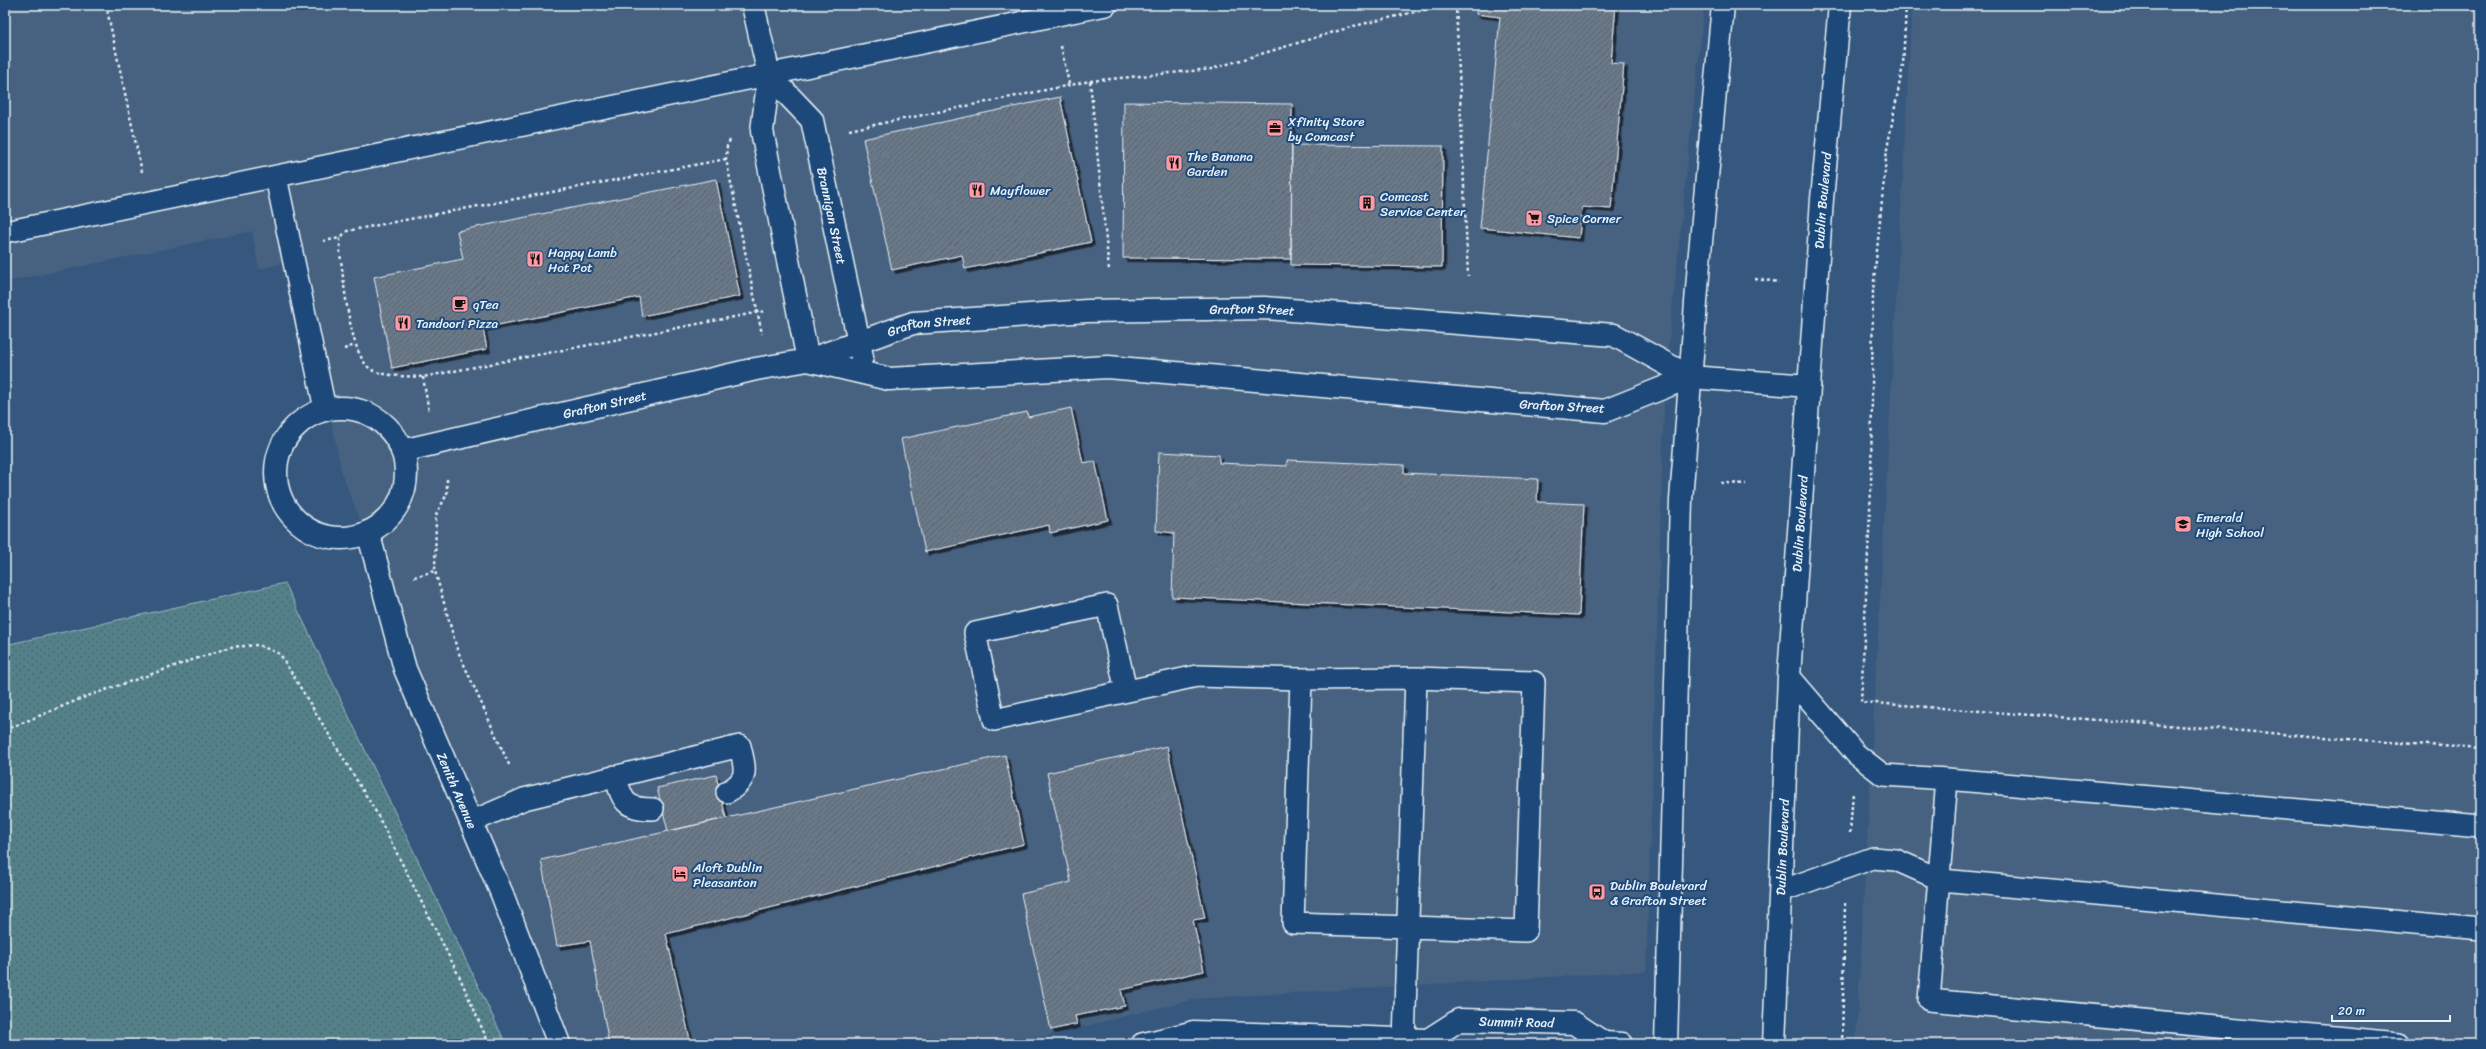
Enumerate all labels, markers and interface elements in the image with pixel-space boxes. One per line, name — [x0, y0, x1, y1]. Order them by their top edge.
place label: Xfinity Store by Comcast — [1287, 110, 1365, 148]
office icon: Xfinity Store by Comcast — [1265, 118, 1285, 138]
place label: The Banana Garden — [1187, 145, 1254, 183]
street label: Dublin Boulevard — [1807, 150, 1838, 249]
restaurant icon: The Banana Garden — [1164, 153, 1184, 173]
street label: Brannigan Street — [811, 165, 854, 267]
place label: Mayflower — [990, 179, 1051, 202]
restaurant icon: Mayflower — [967, 180, 987, 200]
place label: Comcast Service Center — [1380, 185, 1466, 223]
building icon: Comcast Service Center — [1357, 193, 1377, 213]
place label: Spice Corner — [1547, 207, 1622, 230]
supermarket icon: Spice Corner — [1524, 208, 1544, 228]
place label: Happy Lamb Hot Pot — [548, 241, 617, 279]
restaurant icon: Happy Lamb Hot Pot — [525, 249, 545, 269]
place label: qTea — [473, 293, 499, 316]
cafe icon: qTea — [450, 294, 470, 314]
street label: Grafton Street — [1209, 296, 1296, 322]
street label: Grafton Street — [884, 308, 972, 343]
place label: Tandoori Pizza — [416, 312, 499, 335]
restaurant icon: Tandoori Pizza — [393, 313, 413, 333]
street label: Grafton Street — [560, 383, 649, 425]
street label: Grafton Street — [1519, 392, 1605, 420]
street label: Dublin Boulevard — [1785, 474, 1814, 573]
place label: Emerald High School — [2196, 506, 2264, 544]
school or university icon: Emerald High School — [2173, 514, 2193, 534]
street label: Zenith Avenue — [431, 748, 484, 833]
street label: Dublin Boulevard — [1769, 797, 1796, 896]
place label: Aloft Dublin Pleasanton — [692, 856, 762, 894]
hotel icon: Aloft Dublin Pleasanton — [670, 864, 690, 884]
place label: Dublin Boulevard & Grafton Street — [1610, 874, 1708, 912]
bus stop icon: Dublin Boulevard & Grafton Street — [1587, 882, 1607, 902]
scale bar — [2332, 997, 2450, 1023]
text: 20 m — [2338, 1000, 2365, 1022]
street label: Summit Road — [1479, 1009, 1555, 1034]

